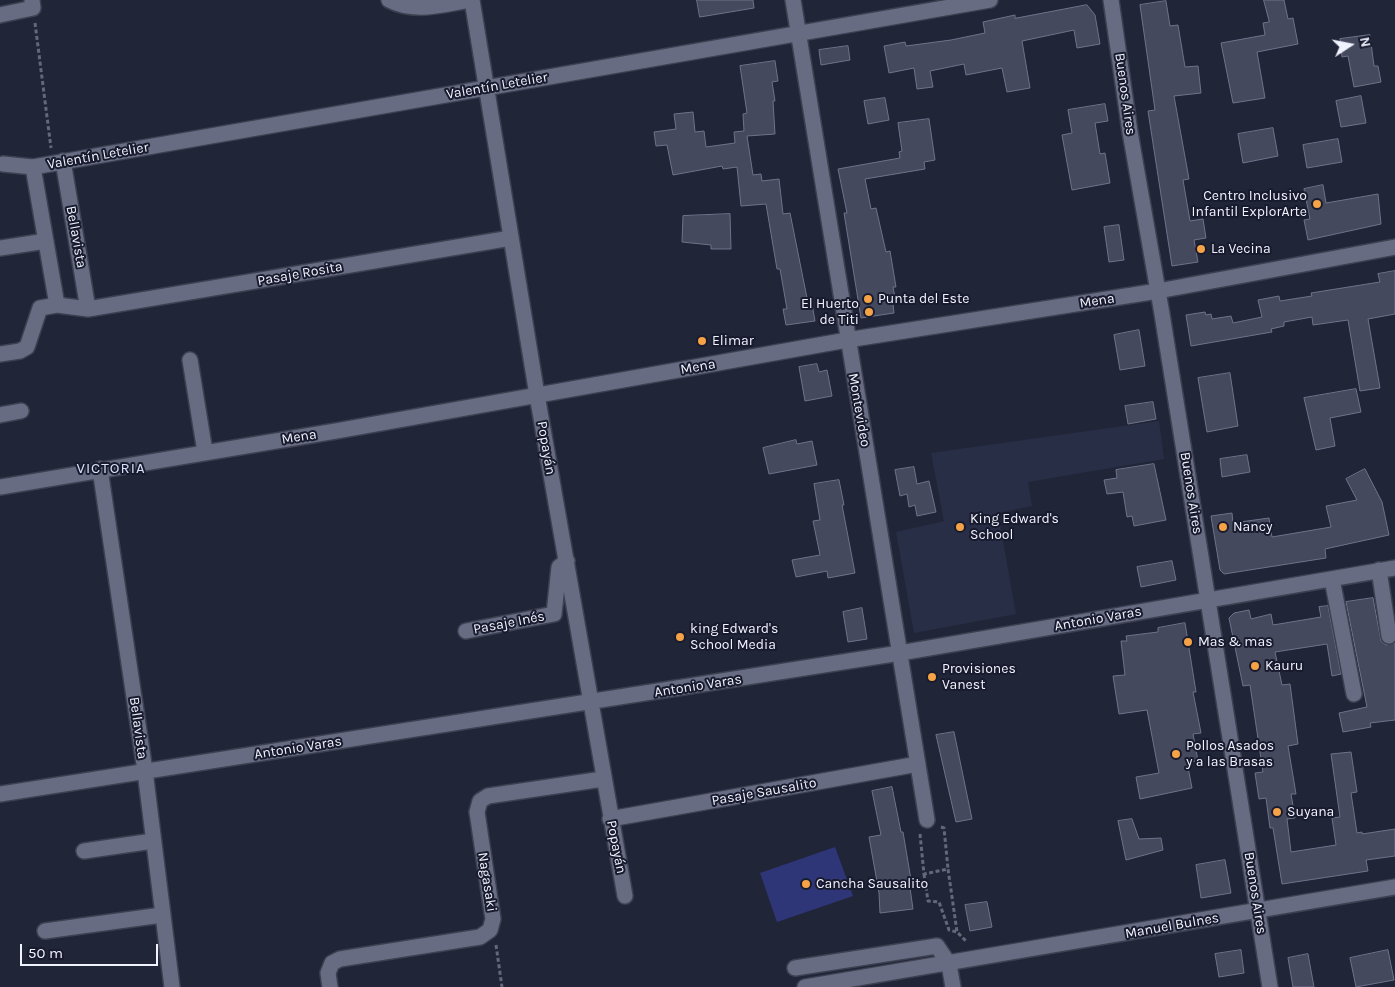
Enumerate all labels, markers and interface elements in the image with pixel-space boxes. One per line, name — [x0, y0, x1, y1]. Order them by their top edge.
north arrow — [1325, 20, 1375, 70]
text: N — [1356, 35, 1375, 49]
street label: Buenos Aires — [1111, 52, 1139, 136]
street label: Valentín Letelier — [445, 69, 549, 103]
street label: Valentín Letelier — [46, 139, 150, 173]
place label: Centro Inclusivo Infantil ExplorArte — [1192, 188, 1307, 220]
marker: Centro Inclusivo Infantil ExplorArte — [1311, 198, 1323, 210]
street label: Bellavista — [62, 205, 90, 269]
place label: La Vecina — [1211, 241, 1271, 257]
marker: La Vecina — [1195, 243, 1207, 255]
street label: Pasaje Rosita — [256, 258, 344, 290]
street label: Mena — [1078, 290, 1116, 312]
place label: Punta del Este — [878, 291, 969, 307]
marker: Punta del Este — [862, 293, 874, 305]
place label: El Huerto de Titi — [801, 296, 859, 328]
marker: El Huerto de Titi — [863, 306, 875, 318]
place label: Elimar — [712, 333, 754, 349]
marker: Elimar — [696, 335, 708, 347]
street label: Mena — [679, 356, 717, 378]
street label: Montevideo — [844, 372, 874, 448]
street label: Popayán — [533, 420, 559, 476]
street label: Mena — [280, 426, 318, 448]
street label: Buenos Aires — [1176, 451, 1206, 535]
district label: VICTORIA — [75, 460, 147, 478]
place label: King Edward's School — [970, 511, 1059, 544]
place label: Nancy — [1233, 519, 1272, 535]
marker: King Edward's School — [954, 521, 966, 533]
marker: Nancy — [1217, 521, 1229, 533]
street label: Antonio Varas — [1053, 603, 1143, 635]
street label: Pasaje Inés — [472, 608, 546, 638]
place label: king Edward's School Media — [690, 621, 778, 654]
marker: king Edward's School Media — [674, 631, 686, 643]
place label: Mas & mas — [1198, 634, 1273, 650]
marker: Mas & mas — [1182, 636, 1194, 648]
place label: Kauru — [1265, 658, 1303, 674]
marker: Kauru — [1249, 660, 1261, 672]
place label: Provisiones Vanest — [942, 661, 1016, 694]
street label: Antonio Varas — [653, 671, 743, 701]
marker: Provisiones Vanest — [926, 671, 938, 683]
street label: Bellavista — [125, 696, 151, 760]
street label: Antonio Varas — [253, 733, 343, 763]
place label: Pollos Asados y a las Brasas — [1186, 738, 1274, 770]
marker: Pollos Asados y a las Brasas — [1170, 748, 1182, 760]
street label: Pasaje Sausalito — [710, 775, 818, 809]
place label: Suyana — [1287, 804, 1334, 820]
marker: Suyana — [1271, 806, 1283, 818]
street label: Popayán — [603, 819, 629, 875]
street label: Nagasaki — [474, 851, 500, 913]
street label: Buenos Aires — [1240, 851, 1270, 935]
place label: Cancha Sausalito — [816, 876, 928, 892]
marker: Cancha Sausalito — [800, 878, 812, 890]
street label: Manuel Bulnes — [1124, 909, 1220, 943]
scale bar — [22, 934, 160, 966]
text: 50 m — [28, 944, 63, 962]

